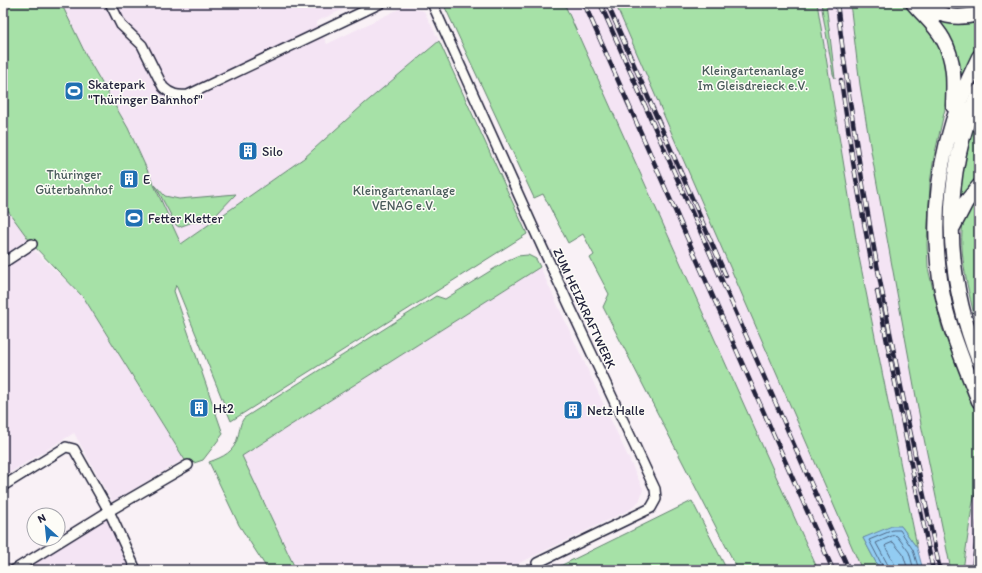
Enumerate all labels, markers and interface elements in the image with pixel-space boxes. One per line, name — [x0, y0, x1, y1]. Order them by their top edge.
park label: Kleingartenanlage Im Gleisdreieck e.V. — [698, 63, 808, 93]
place label: Skatepark "Thüringer Bahnhof" — [88, 77, 203, 107]
sports icon: Skatepark "Thüringer Bahnhof" — [63, 80, 85, 102]
building icon: Silo — [237, 140, 259, 162]
place label: Silo — [262, 144, 283, 159]
park label: Thüringer Güterbahnhof — [35, 167, 113, 197]
building icon: E — [118, 168, 140, 190]
place label: E — [143, 172, 150, 187]
park label: Kleingartenanlage VENAG e.V. — [353, 183, 455, 213]
sports icon: Fetter Kletter — [123, 207, 145, 229]
place label: Fetter Kletter — [148, 211, 224, 226]
street label: ZUM HEIZKRAFTWERK — [550, 246, 619, 371]
building icon: Ht2 — [188, 397, 210, 419]
building icon: Netz Halle — [562, 399, 584, 421]
place label: Ht2 — [213, 401, 234, 416]
place label: Netz Halle — [587, 403, 645, 418]
north arrow — [26, 507, 66, 547]
text: N — [35, 511, 48, 526]

